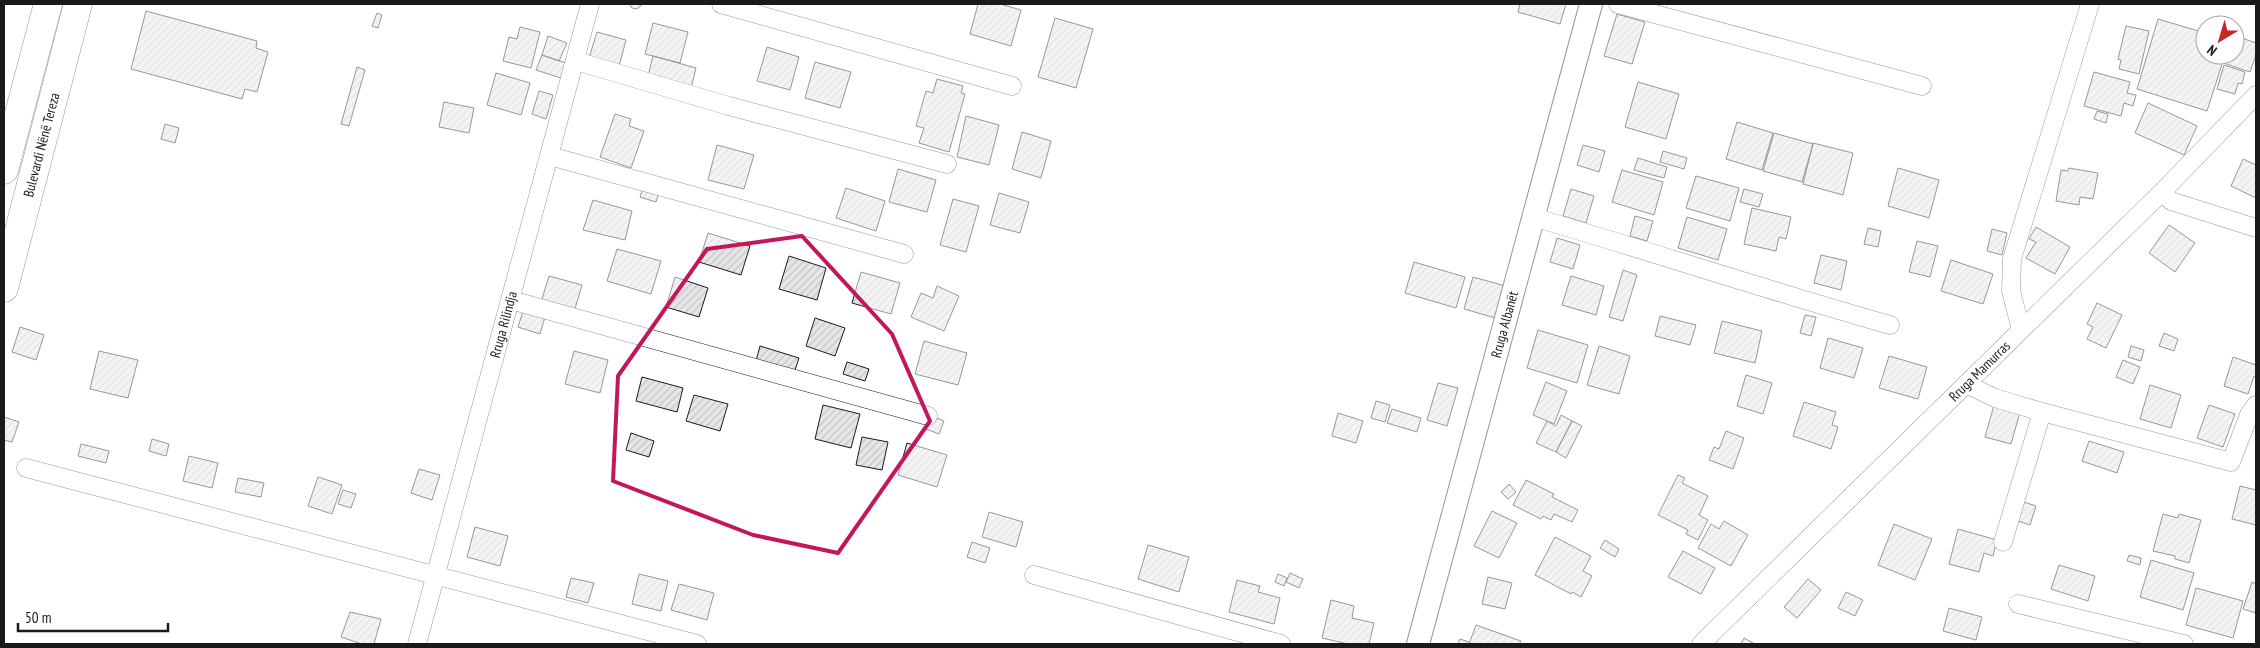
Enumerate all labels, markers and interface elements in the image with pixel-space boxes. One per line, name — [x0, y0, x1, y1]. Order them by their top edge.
north arrow — [2195, 15, 2245, 65]
text: N — [2203, 41, 2221, 60]
street label: Bulevardi Nënë Tereza — [19, 91, 64, 199]
street label: Rruga Rilindja — [486, 289, 521, 360]
street label: Rruga Albanët — [1487, 289, 1522, 360]
street label: Rruga Mamurras — [1945, 337, 2014, 405]
scale bar — [18, 600, 168, 632]
text: 50 m — [25, 608, 51, 627]

